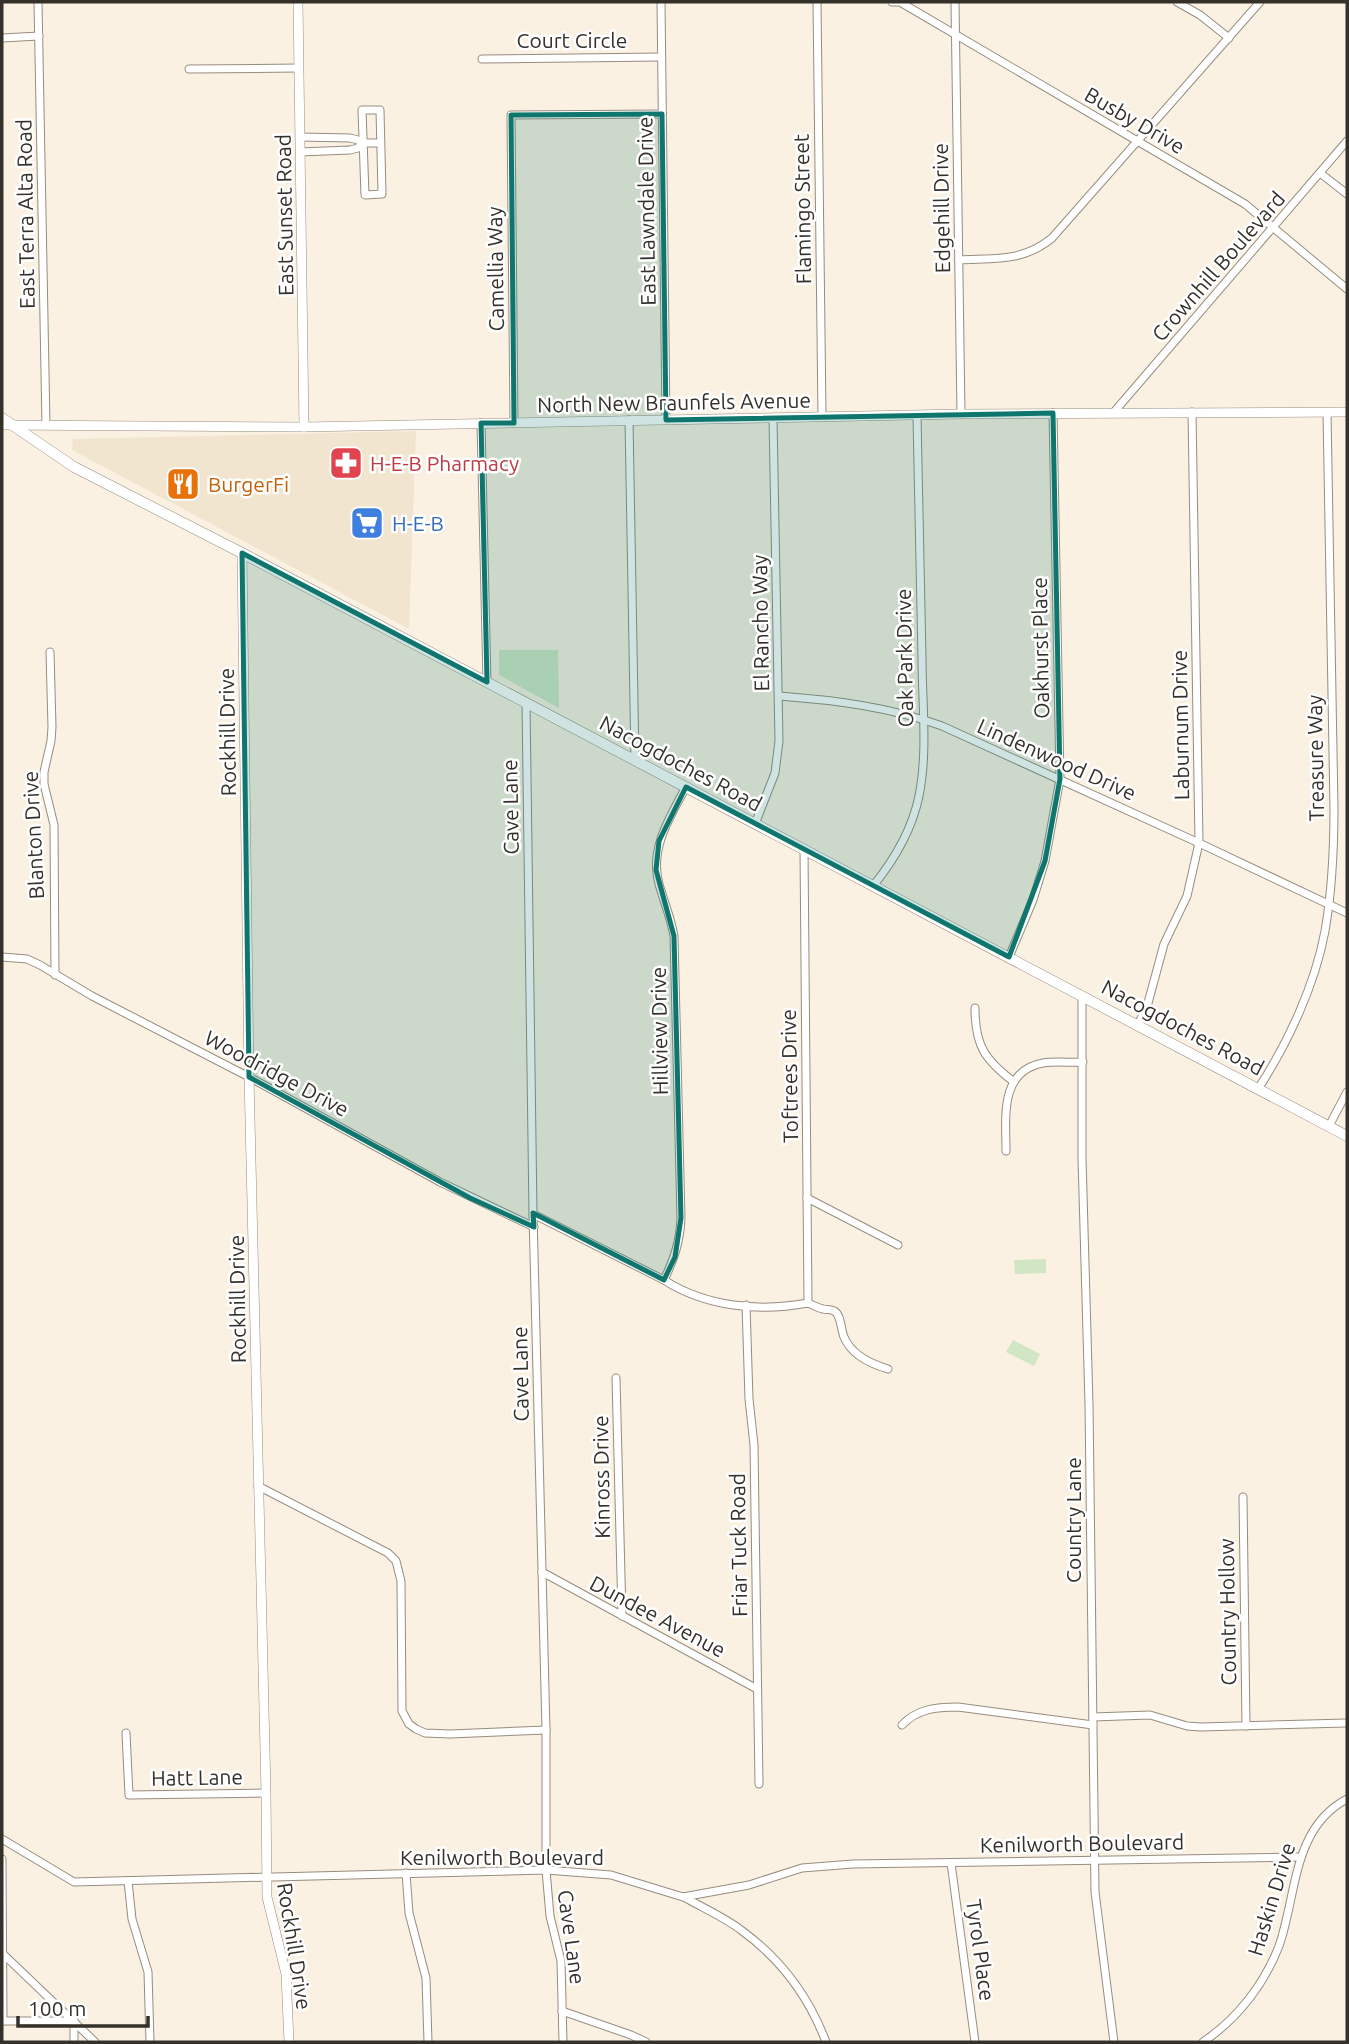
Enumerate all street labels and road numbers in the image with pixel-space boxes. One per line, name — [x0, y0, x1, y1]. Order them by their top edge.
street label: Court Circle — [517, 28, 627, 52]
street label: Busby Drive — [1081, 82, 1189, 158]
street label: East Lawndale Drive — [632, 116, 660, 306]
street label: East Terra Alta Road — [11, 119, 39, 309]
street label: East Sunset Road — [271, 134, 297, 296]
street label: Flamingo Street — [789, 134, 815, 284]
street label: Edgehill Drive — [928, 143, 954, 273]
street label: Crownhill Boulevard — [1147, 186, 1289, 346]
street label: Camellia Way — [482, 206, 508, 332]
street label: North New Braunfels Avenue — [537, 388, 811, 416]
street label: El Rancho Way — [747, 554, 773, 692]
street label: Oakhurst Place — [1027, 577, 1053, 719]
street label: Oak Park Drive — [891, 588, 917, 728]
street label: Laburnum Drive — [1167, 650, 1193, 800]
street label: Rockhill Drive — [214, 668, 240, 796]
street label: Treasure Way — [1302, 694, 1328, 822]
street label: Nacogdoches Road — [596, 710, 766, 816]
street label: Lindenwood Drive — [974, 713, 1140, 805]
street label: Cave Lane — [497, 759, 523, 855]
street label: Blanton Drive — [18, 770, 48, 900]
street label: Hillview Drive — [646, 967, 672, 1095]
street label: Nacogdoches Road — [1098, 974, 1268, 1080]
street label: Toftrees Drive — [776, 1009, 802, 1143]
street label: Woodridge Drive — [201, 1025, 353, 1121]
street label: Rockhill Drive — [224, 1235, 250, 1363]
street label: Cave Lane — [507, 1326, 533, 1422]
street label: Kinross Drive — [588, 1415, 614, 1539]
street label: Country Lane — [1061, 1457, 1085, 1583]
street label: Friar Tuck Road — [725, 1473, 751, 1617]
street label: Country Hollow — [1214, 1538, 1240, 1686]
street label: Dundee Avenue — [586, 1570, 730, 1662]
street label: Hatt Lane — [151, 1764, 243, 1790]
street label: Kenilworth Boulevard — [980, 1829, 1184, 1857]
street label: Haskin Drive — [1242, 1840, 1300, 1958]
street label: Kenilworth Boulevard — [400, 1845, 604, 1869]
street label: Rockhill Drive — [273, 1881, 317, 2011]
street label: Cave Lane — [553, 1888, 591, 1986]
street label: Tyrol Place — [962, 1898, 1000, 2002]

